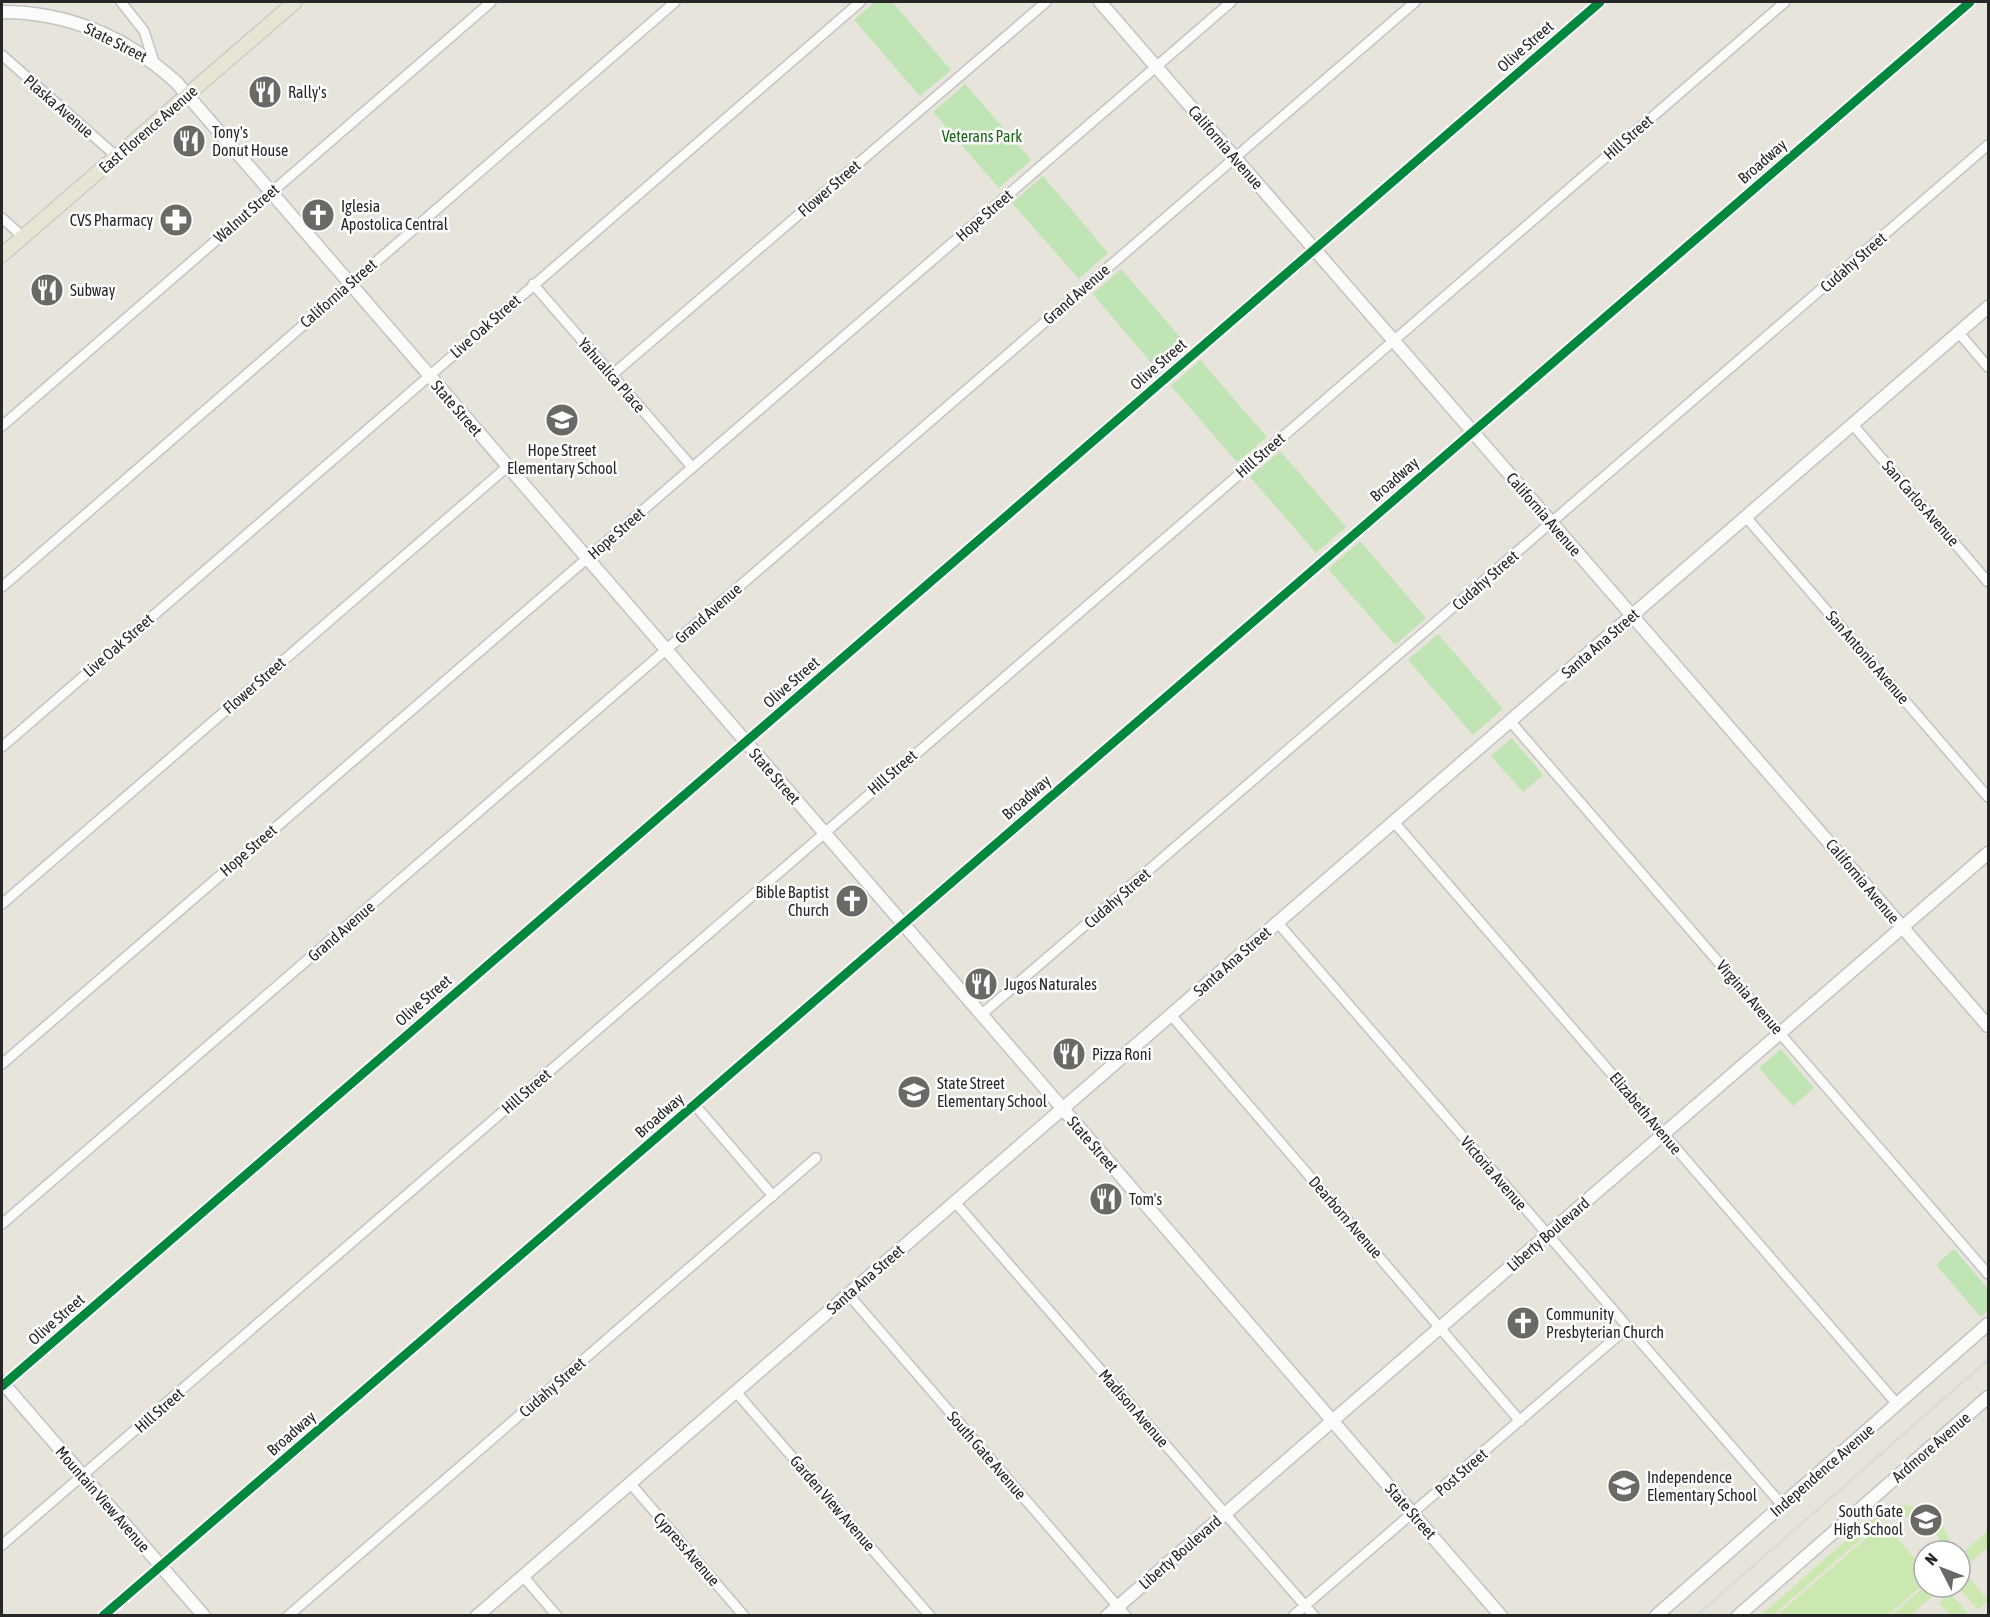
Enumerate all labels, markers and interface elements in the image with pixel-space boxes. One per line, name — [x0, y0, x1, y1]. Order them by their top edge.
street label: Olive Street — [1493, 17, 1557, 75]
street label: State Street — [82, 19, 151, 66]
street label: Plaska Avenue — [21, 71, 97, 141]
restaurant icon: Rally's — [247, 74, 283, 110]
street label: East Florence Avenue — [95, 81, 201, 177]
place label: Rally's — [288, 83, 327, 102]
street label: California Avenue — [1185, 102, 1267, 192]
street label: Hill Street — [1600, 111, 1656, 163]
restaurant icon: Tony's Donut House — [171, 123, 207, 159]
place label: Tony's Donut House — [212, 123, 288, 159]
park label: Veterans Park — [942, 127, 1022, 145]
street label: Broadway — [1734, 135, 1791, 188]
street label: Flower Street — [794, 156, 864, 220]
street label: Walnut Street — [210, 180, 282, 246]
street label: Hope Street — [952, 185, 1017, 245]
church icon: Iglesia Apostolica Central — [300, 197, 336, 233]
place label: Iglesia Apostolica Central — [341, 197, 449, 234]
pharmacy icon: CVS Pharmacy — [158, 202, 194, 238]
place label: CVS Pharmacy — [70, 211, 153, 230]
street label: Cudahy Street — [1816, 228, 1891, 296]
street label: California Street — [296, 255, 380, 331]
street label: Grand Avenue — [1039, 260, 1113, 328]
restaurant icon: Subway — [29, 272, 65, 308]
place label: Subway — [70, 281, 116, 300]
street label: Live Oak Street — [446, 290, 524, 361]
street label: Yahualica Place — [575, 334, 649, 416]
street label: Olive Street — [1126, 335, 1190, 393]
street label: State Street — [428, 377, 486, 440]
school or university icon: Hope Street Elementary School — [544, 402, 580, 438]
street label: Hill Street — [1232, 429, 1288, 481]
place label: Hope Street Elementary School — [507, 441, 618, 478]
street label: Broadway — [1366, 453, 1423, 506]
street label: San Carlos Avenue — [1879, 457, 1963, 549]
street label: California Avenue — [1503, 469, 1585, 559]
street label: Hope Street — [584, 503, 649, 563]
street label: Cudahy Street — [1448, 546, 1523, 614]
street label: Grand Avenue — [671, 579, 745, 647]
street label: Santa Ana Street — [1558, 604, 1643, 681]
street label: San Antonio Avenue — [1823, 607, 1913, 707]
street label: Live Oak Street — [79, 609, 157, 680]
street label: Flower Street — [219, 653, 289, 717]
street label: Olive Street — [759, 653, 823, 711]
street label: State Street — [746, 745, 804, 808]
street label: Hill Street — [864, 746, 920, 798]
street label: Broadway — [998, 771, 1055, 824]
street label: Hope Street — [216, 820, 281, 880]
street label: California Avenue — [1822, 835, 1904, 927]
street label: Cudahy Street — [1080, 864, 1155, 932]
place label: Bible Baptist Church — [755, 883, 829, 919]
church icon: Bible Baptist Church — [834, 883, 870, 919]
street label: Grand Avenue — [304, 897, 378, 965]
street label: Santa Ana Street — [1190, 922, 1275, 999]
street label: Virginia Avenue — [1712, 956, 1787, 1038]
restaurant icon: Jugos Naturales — [963, 966, 999, 1002]
street label: Olive Street — [391, 971, 455, 1029]
place label: Jugos Naturales — [1004, 975, 1097, 994]
restaurant icon: Pizza Roni — [1051, 1036, 1087, 1072]
place label: Pizza Roni — [1092, 1045, 1151, 1063]
street label: Hill Street — [498, 1065, 554, 1117]
street label: Elizabeth Avenue — [1606, 1068, 1686, 1158]
school or university icon: State Street Elementary School — [896, 1074, 932, 1110]
place label: State Street Elementary School — [937, 1074, 1048, 1111]
street label: Broadway — [631, 1089, 688, 1142]
street label: State Street — [1064, 1113, 1122, 1176]
street label: Victoria Avenue — [1457, 1132, 1531, 1214]
street label: Dearborn Avenue — [1306, 1172, 1386, 1262]
restaurant icon: Tom's — [1088, 1181, 1124, 1217]
place label: Tom's — [1129, 1190, 1162, 1208]
street label: Liberty Boulevard — [1503, 1193, 1593, 1275]
street label: Santa Ana Street — [823, 1240, 908, 1317]
street label: Olive Street — [24, 1290, 88, 1348]
church icon: Community Presbyterian Church — [1505, 1305, 1541, 1341]
place label: Community Presbyterian Church — [1546, 1305, 1664, 1342]
street label: Cudahy Street — [515, 1353, 590, 1421]
street label: Madison Avenue — [1095, 1366, 1173, 1450]
street label: Hill Street — [131, 1384, 187, 1436]
street label: Broadway — [263, 1407, 320, 1460]
street label: South Gate Avenue — [944, 1407, 1030, 1503]
street label: Ardmore Avenue — [1888, 1408, 1974, 1486]
street label: Independence Avenue — [1766, 1420, 1878, 1521]
street label: Mountain View Avenue — [52, 1443, 154, 1555]
street label: Post Street — [1431, 1444, 1491, 1499]
street label: Garden View Avenue — [787, 1452, 879, 1554]
school or university icon: Independence Elementary School — [1606, 1468, 1642, 1504]
place label: Independence Elementary School — [1647, 1468, 1758, 1505]
street label: State Street — [1382, 1480, 1440, 1543]
place label: South Gate High School — [1834, 1502, 1904, 1539]
school or university icon: South Gate High School — [1908, 1502, 1944, 1538]
street label: Cypress Avenue — [650, 1509, 724, 1590]
street label: Liberty Boulevard — [1135, 1511, 1225, 1593]
north arrow — [1912, 1539, 1972, 1599]
text: N — [1921, 1549, 1941, 1568]

